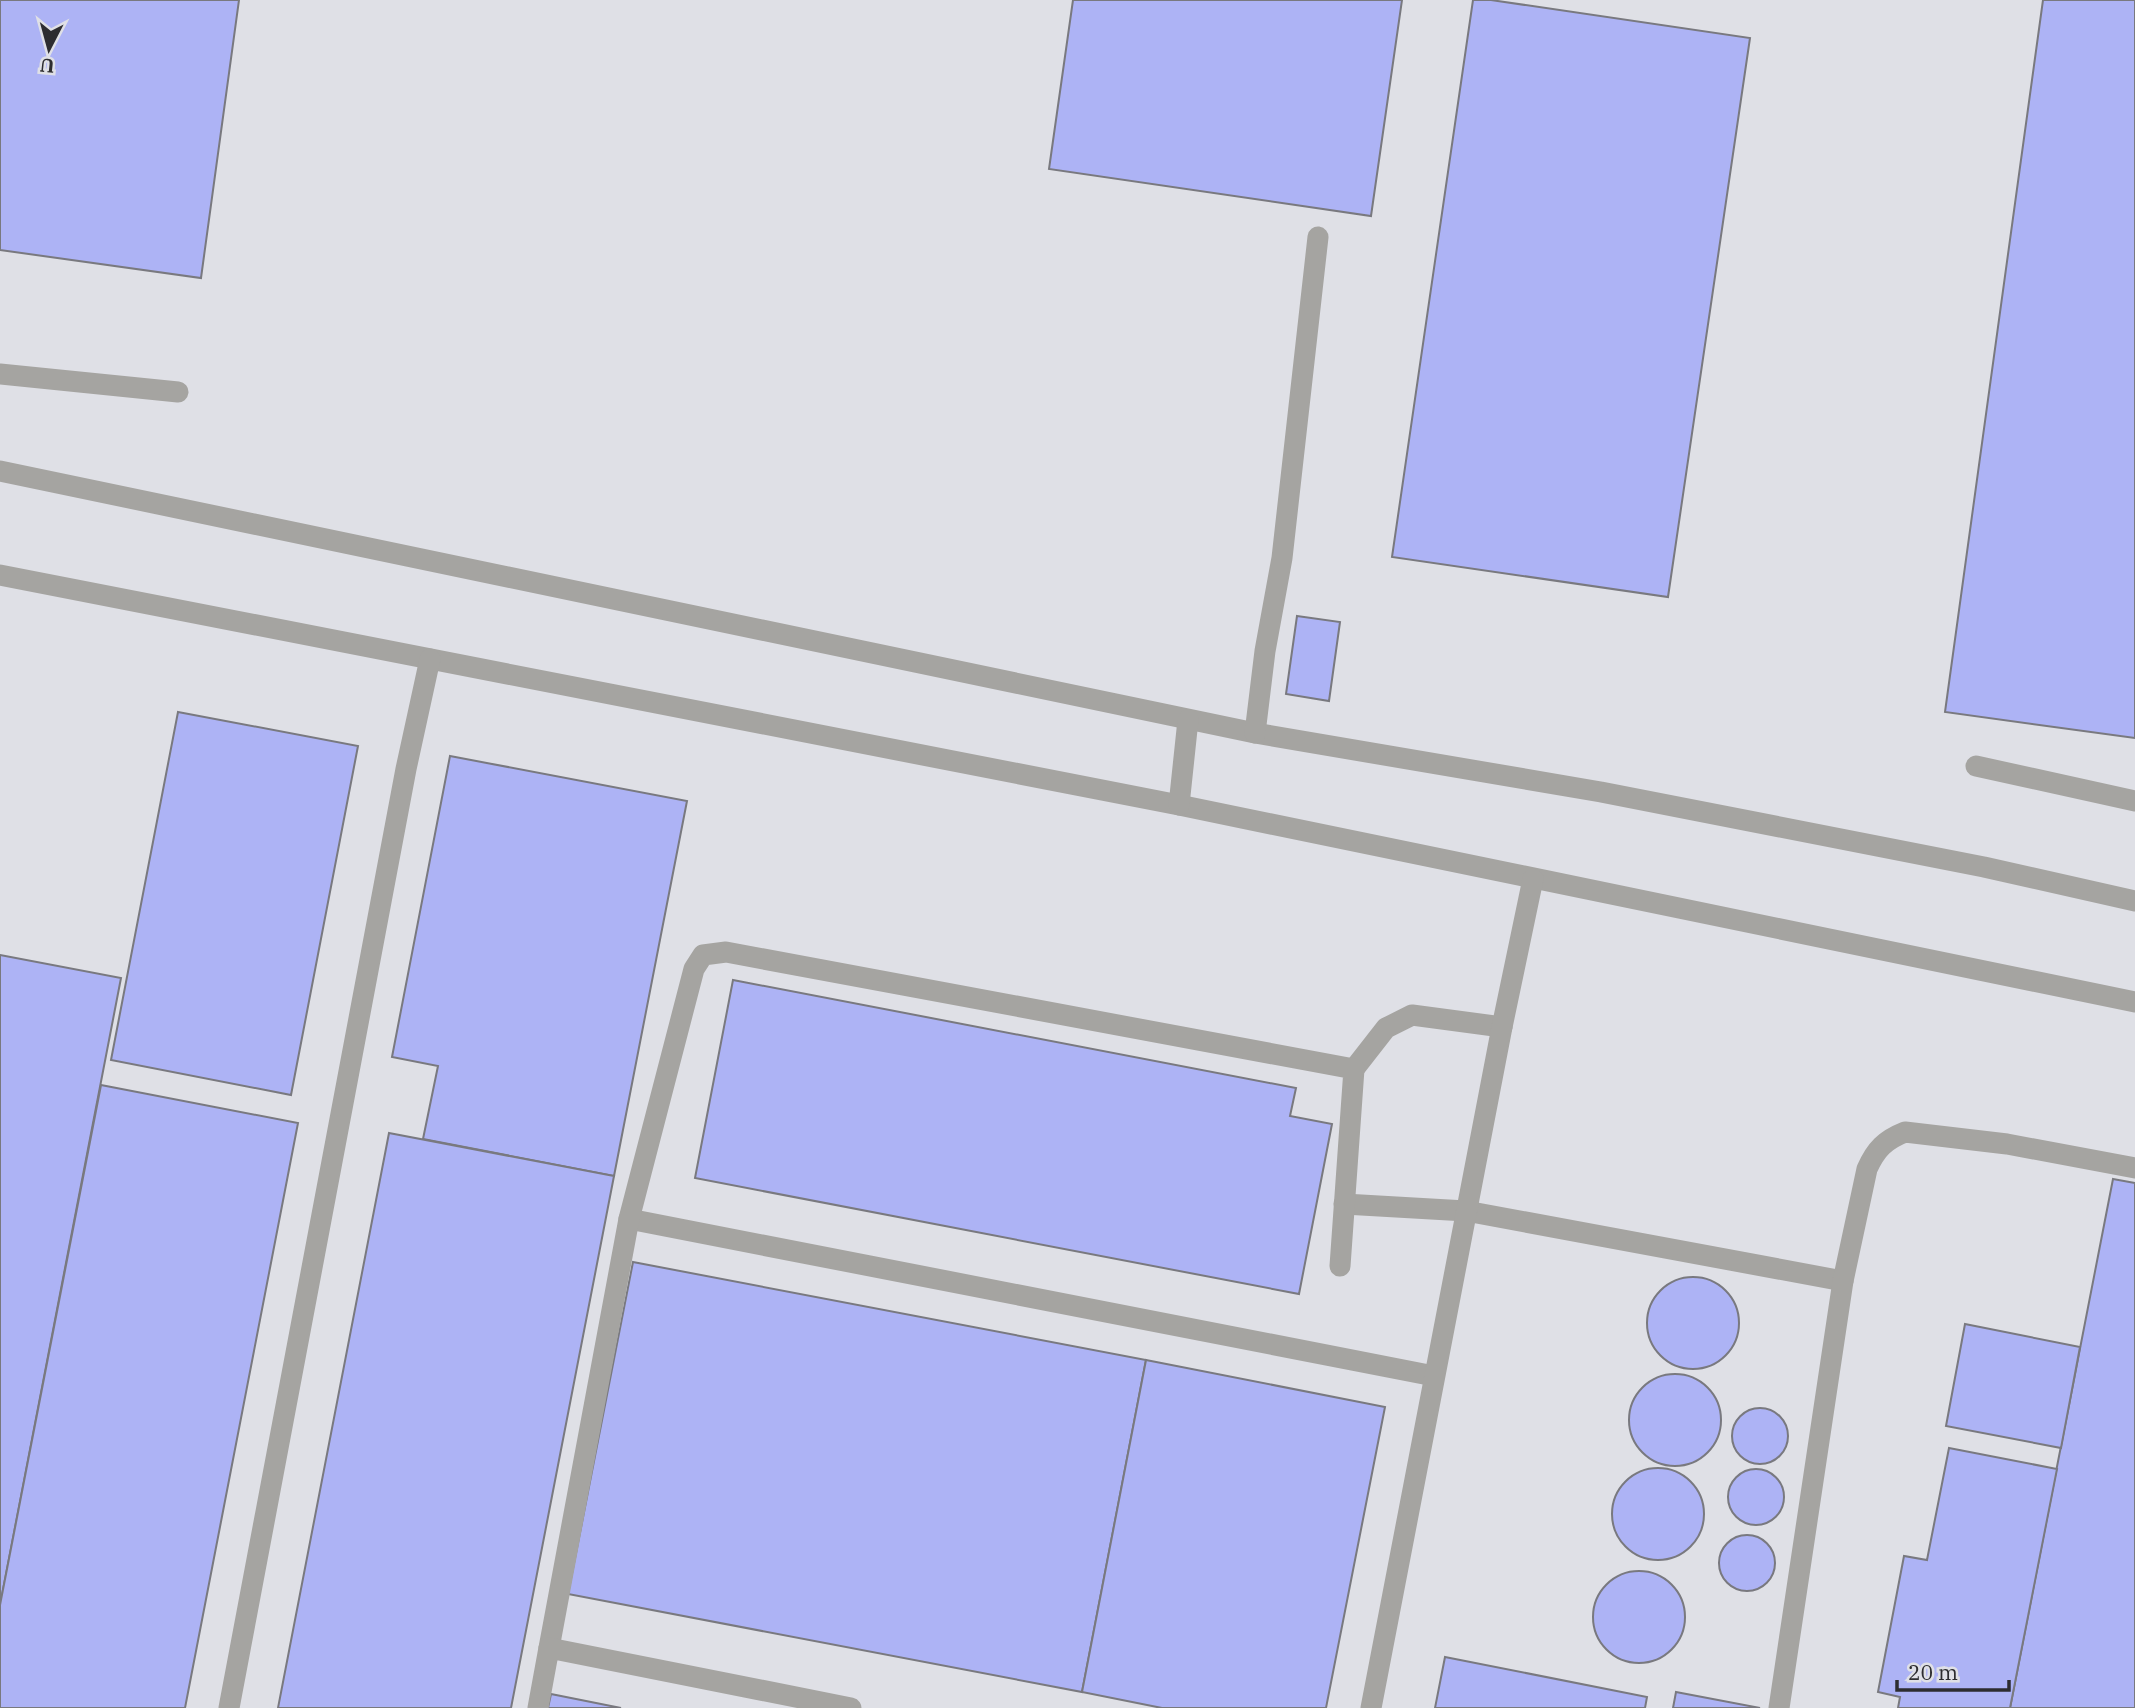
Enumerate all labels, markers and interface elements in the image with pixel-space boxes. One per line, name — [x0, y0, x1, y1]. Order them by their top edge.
north arrow — [14, 14, 84, 84]
text: U — [39, 53, 56, 79]
scale bar — [1897, 1648, 2009, 1692]
text: 20 m — [1908, 1658, 1958, 1686]

